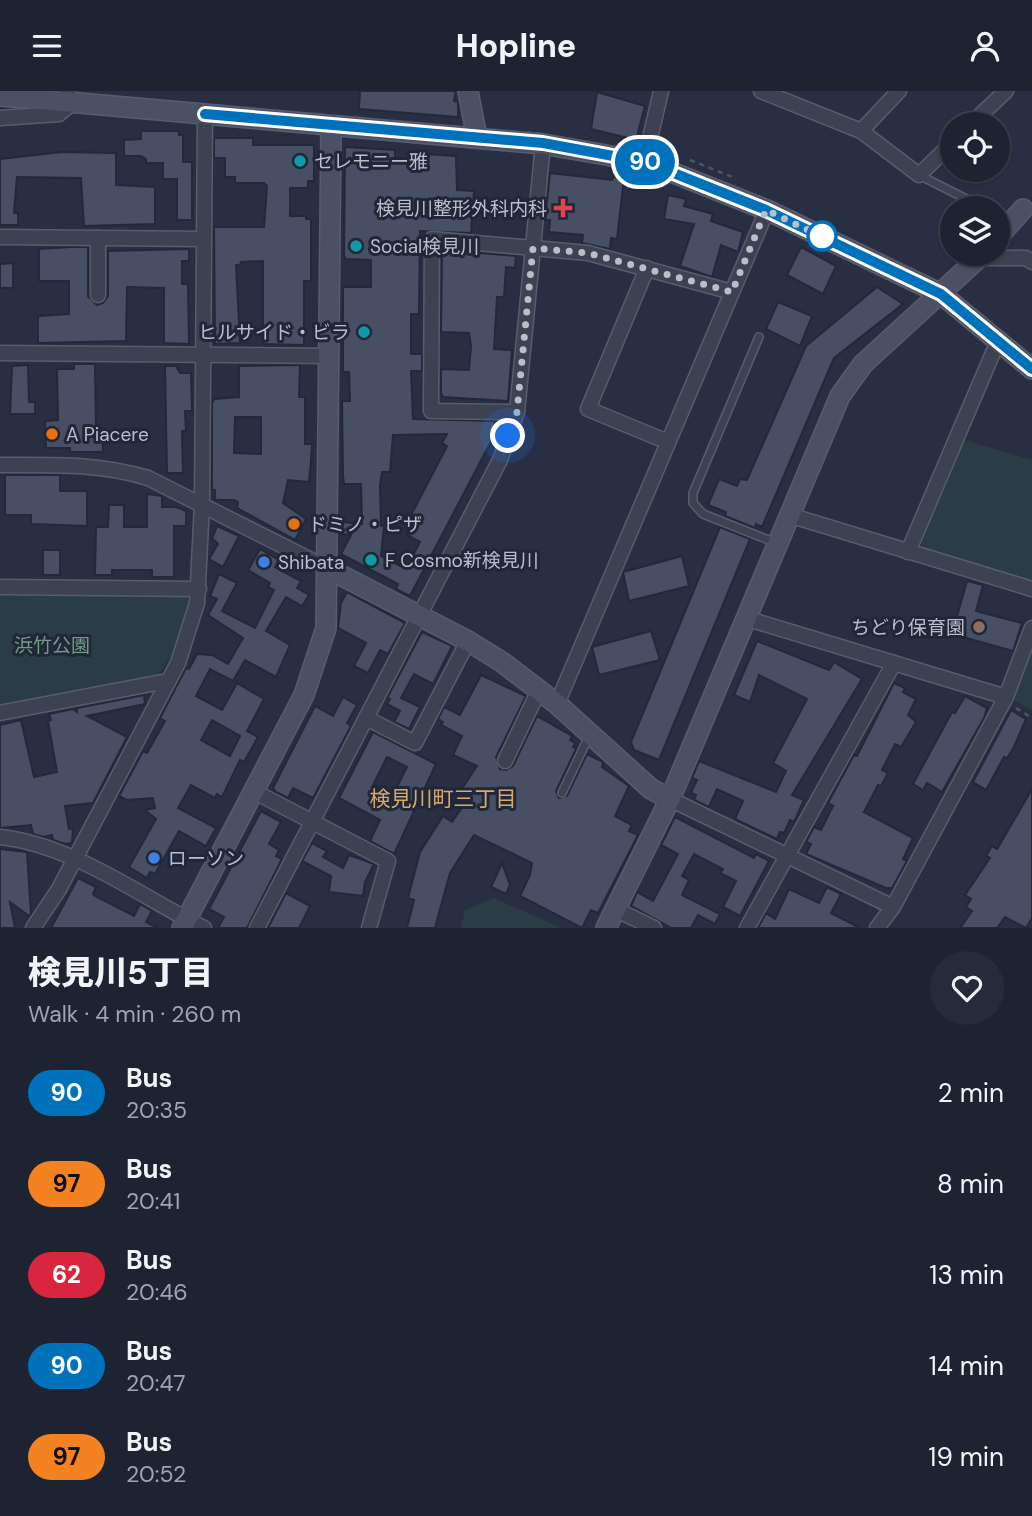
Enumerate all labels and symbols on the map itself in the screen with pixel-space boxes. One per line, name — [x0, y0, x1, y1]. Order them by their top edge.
line badge: 90 — [614, 139, 676, 185]
place label: セレモニー雅 — [314, 149, 428, 174]
marker: セレモニー雅 — [292, 153, 308, 169]
place label: 検見川整形外科内科 — [376, 196, 547, 221]
marker: 検見川整形外科内科 — [553, 198, 573, 218]
unlabelled marker — [807, 221, 837, 251]
place label: Social検見川 — [370, 234, 479, 259]
marker: Social検見川 — [348, 238, 364, 254]
place label: ヒルサイド・ビラ — [198, 320, 350, 345]
marker: ヒルサイド・ビラ — [356, 324, 372, 340]
your location — [490, 418, 525, 453]
place label: A Piacere — [66, 422, 149, 447]
marker: A Piacere — [44, 426, 60, 442]
place label: ドミノ・ピザ — [308, 512, 422, 537]
marker: ドミノ・ピザ — [286, 516, 302, 532]
place label: F Cosmo新検見川 — [385, 548, 539, 573]
place label: Shibata — [278, 550, 344, 575]
marker: F Cosmo新検見川 — [363, 552, 379, 568]
marker: Shibata — [256, 554, 272, 570]
place label: ちどり保育園 — [851, 615, 965, 640]
marker: ちどり保育園 — [971, 619, 987, 635]
park label: 浜竹公園 — [14, 633, 90, 658]
district label: 検見川町三丁目 — [370, 785, 517, 813]
place label: ローソン — [168, 846, 244, 871]
marker: ローソン — [146, 850, 162, 866]

